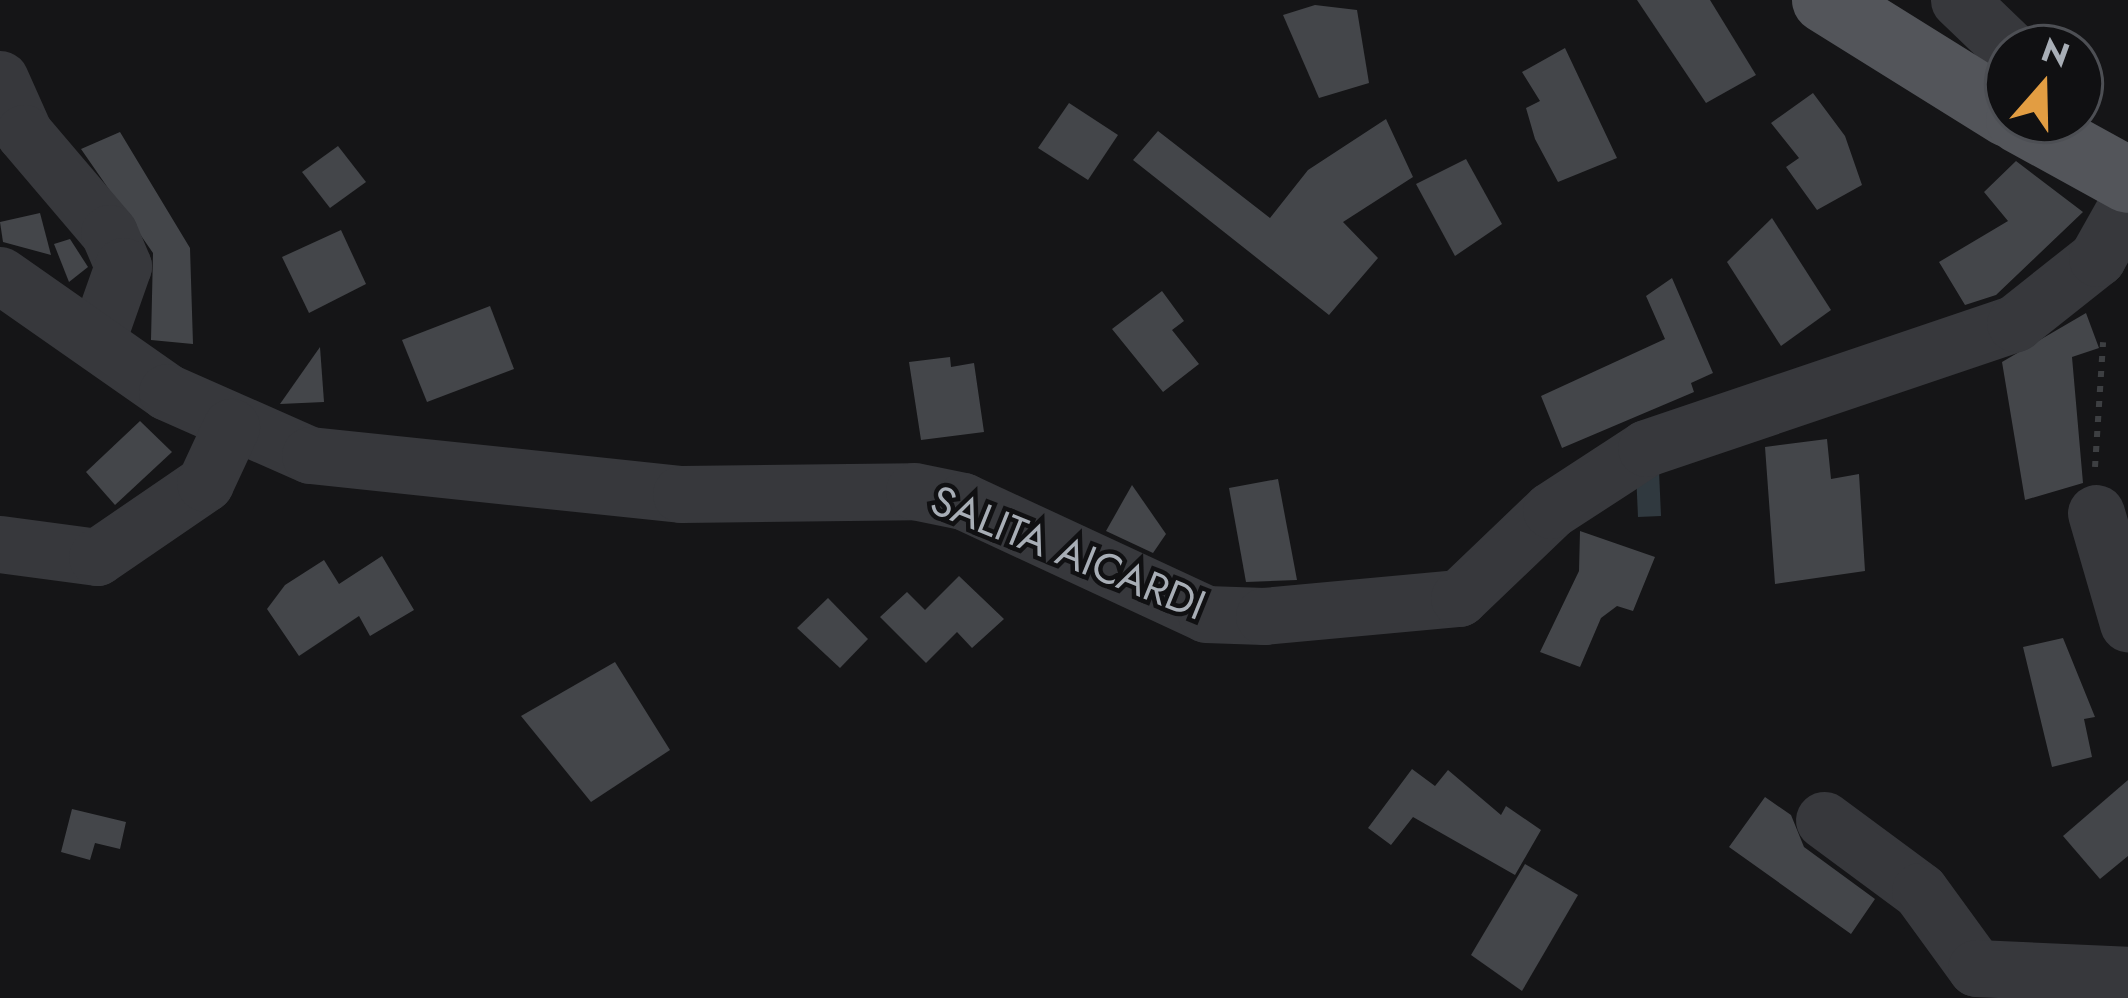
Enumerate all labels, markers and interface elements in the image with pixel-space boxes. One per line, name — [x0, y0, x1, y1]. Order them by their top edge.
north arrow — [1984, 24, 2104, 144]
text: N — [2035, 26, 2076, 79]
street label: SALITA AICARDI — [923, 475, 1213, 631]

